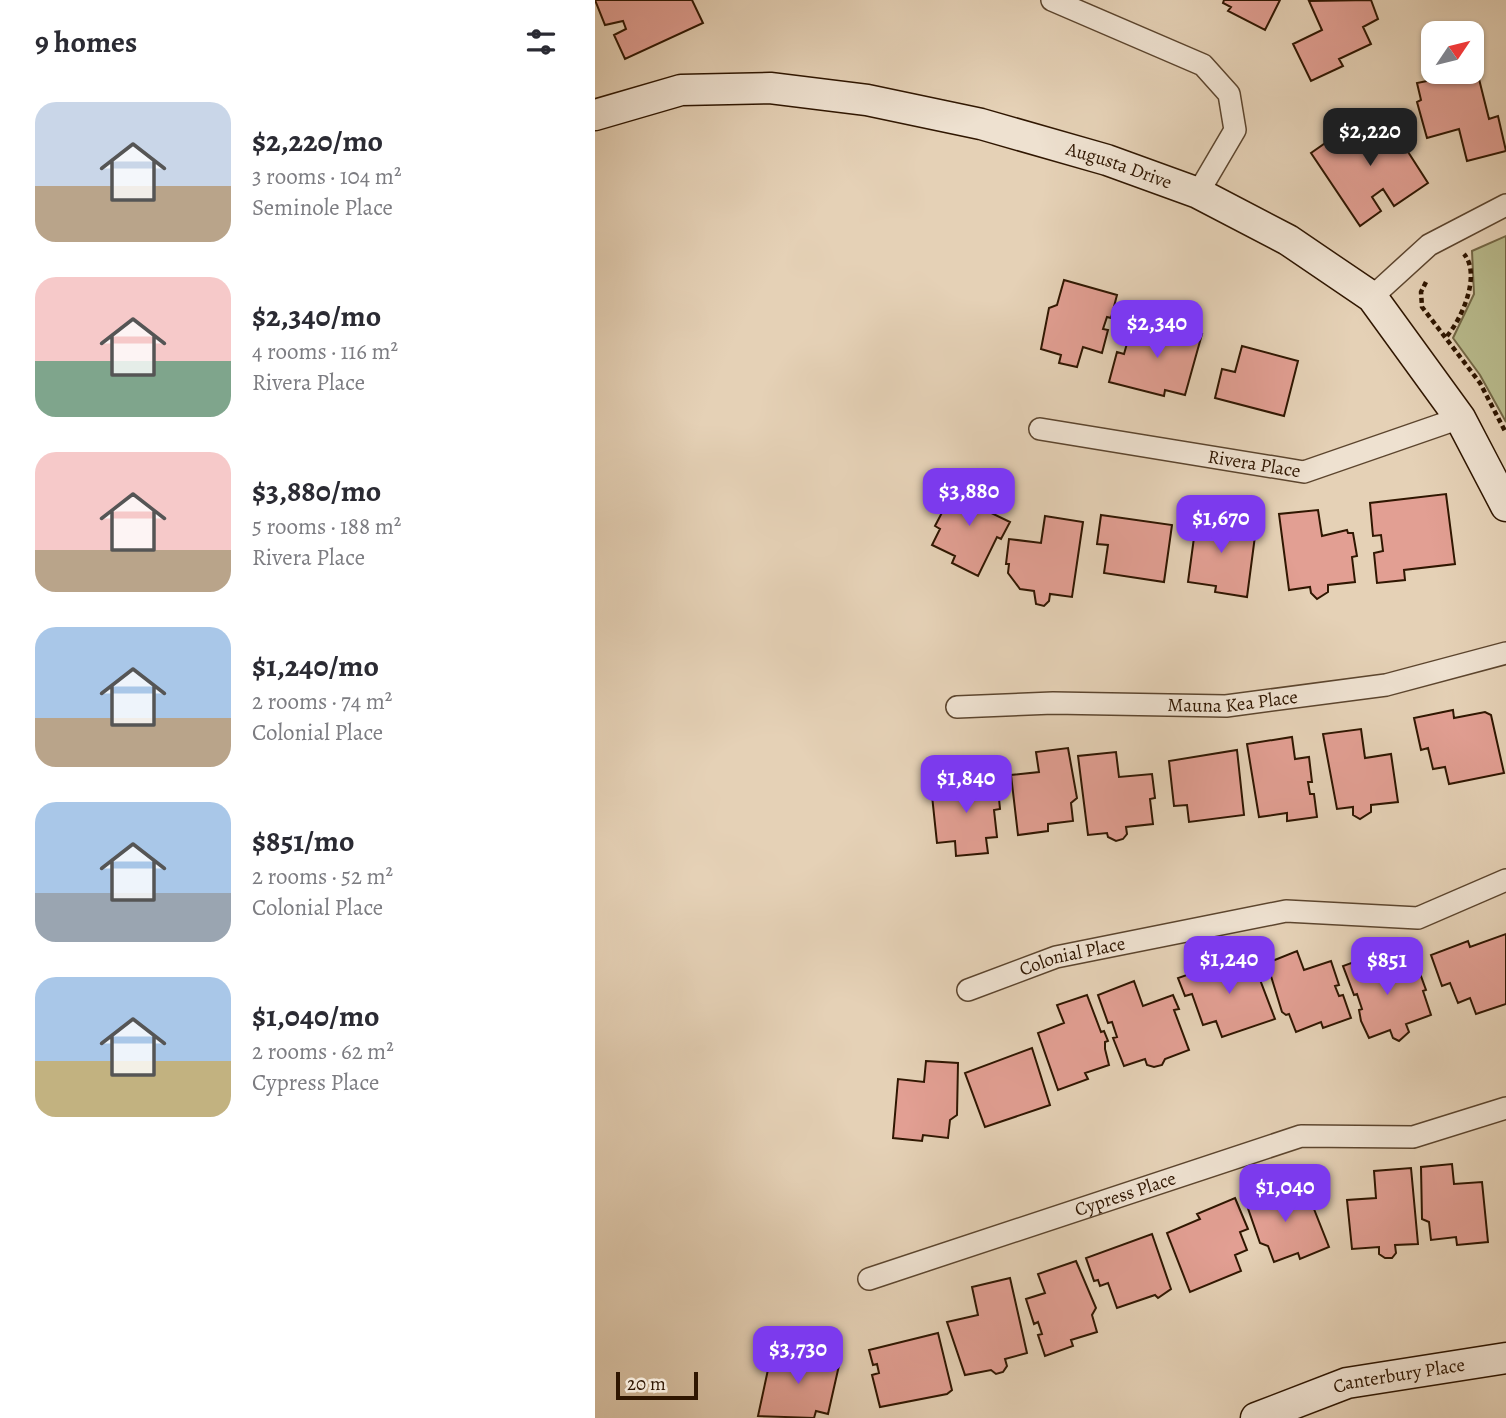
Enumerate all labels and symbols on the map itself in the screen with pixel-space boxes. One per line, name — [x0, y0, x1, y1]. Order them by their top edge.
north arrow — [1421, 21, 1484, 84]
pin: $2,220 — [1313, 108, 1427, 168]
street label: Augusta Drive — [1062, 136, 1176, 195]
pin: $2,340 — [1100, 300, 1214, 360]
street label: Rivera Place — [1206, 444, 1302, 484]
pin: $3,880 — [912, 468, 1026, 528]
pin: $1,670 — [1164, 496, 1278, 555]
street label: Mauna Kea Place — [1167, 684, 1299, 719]
pin: $1,840 — [909, 756, 1023, 815]
street label: Colonial Place — [1016, 930, 1127, 983]
pin: $1,240 — [1172, 936, 1286, 996]
pin: $851 — [1346, 937, 1428, 997]
pin: $1,040 — [1228, 1164, 1342, 1224]
street label: Cypress Place — [1071, 1165, 1179, 1223]
pin: $3,730 — [741, 1326, 855, 1386]
street label: Canterbury Place — [1329, 1352, 1467, 1400]
scale bar — [616, 1369, 698, 1401]

